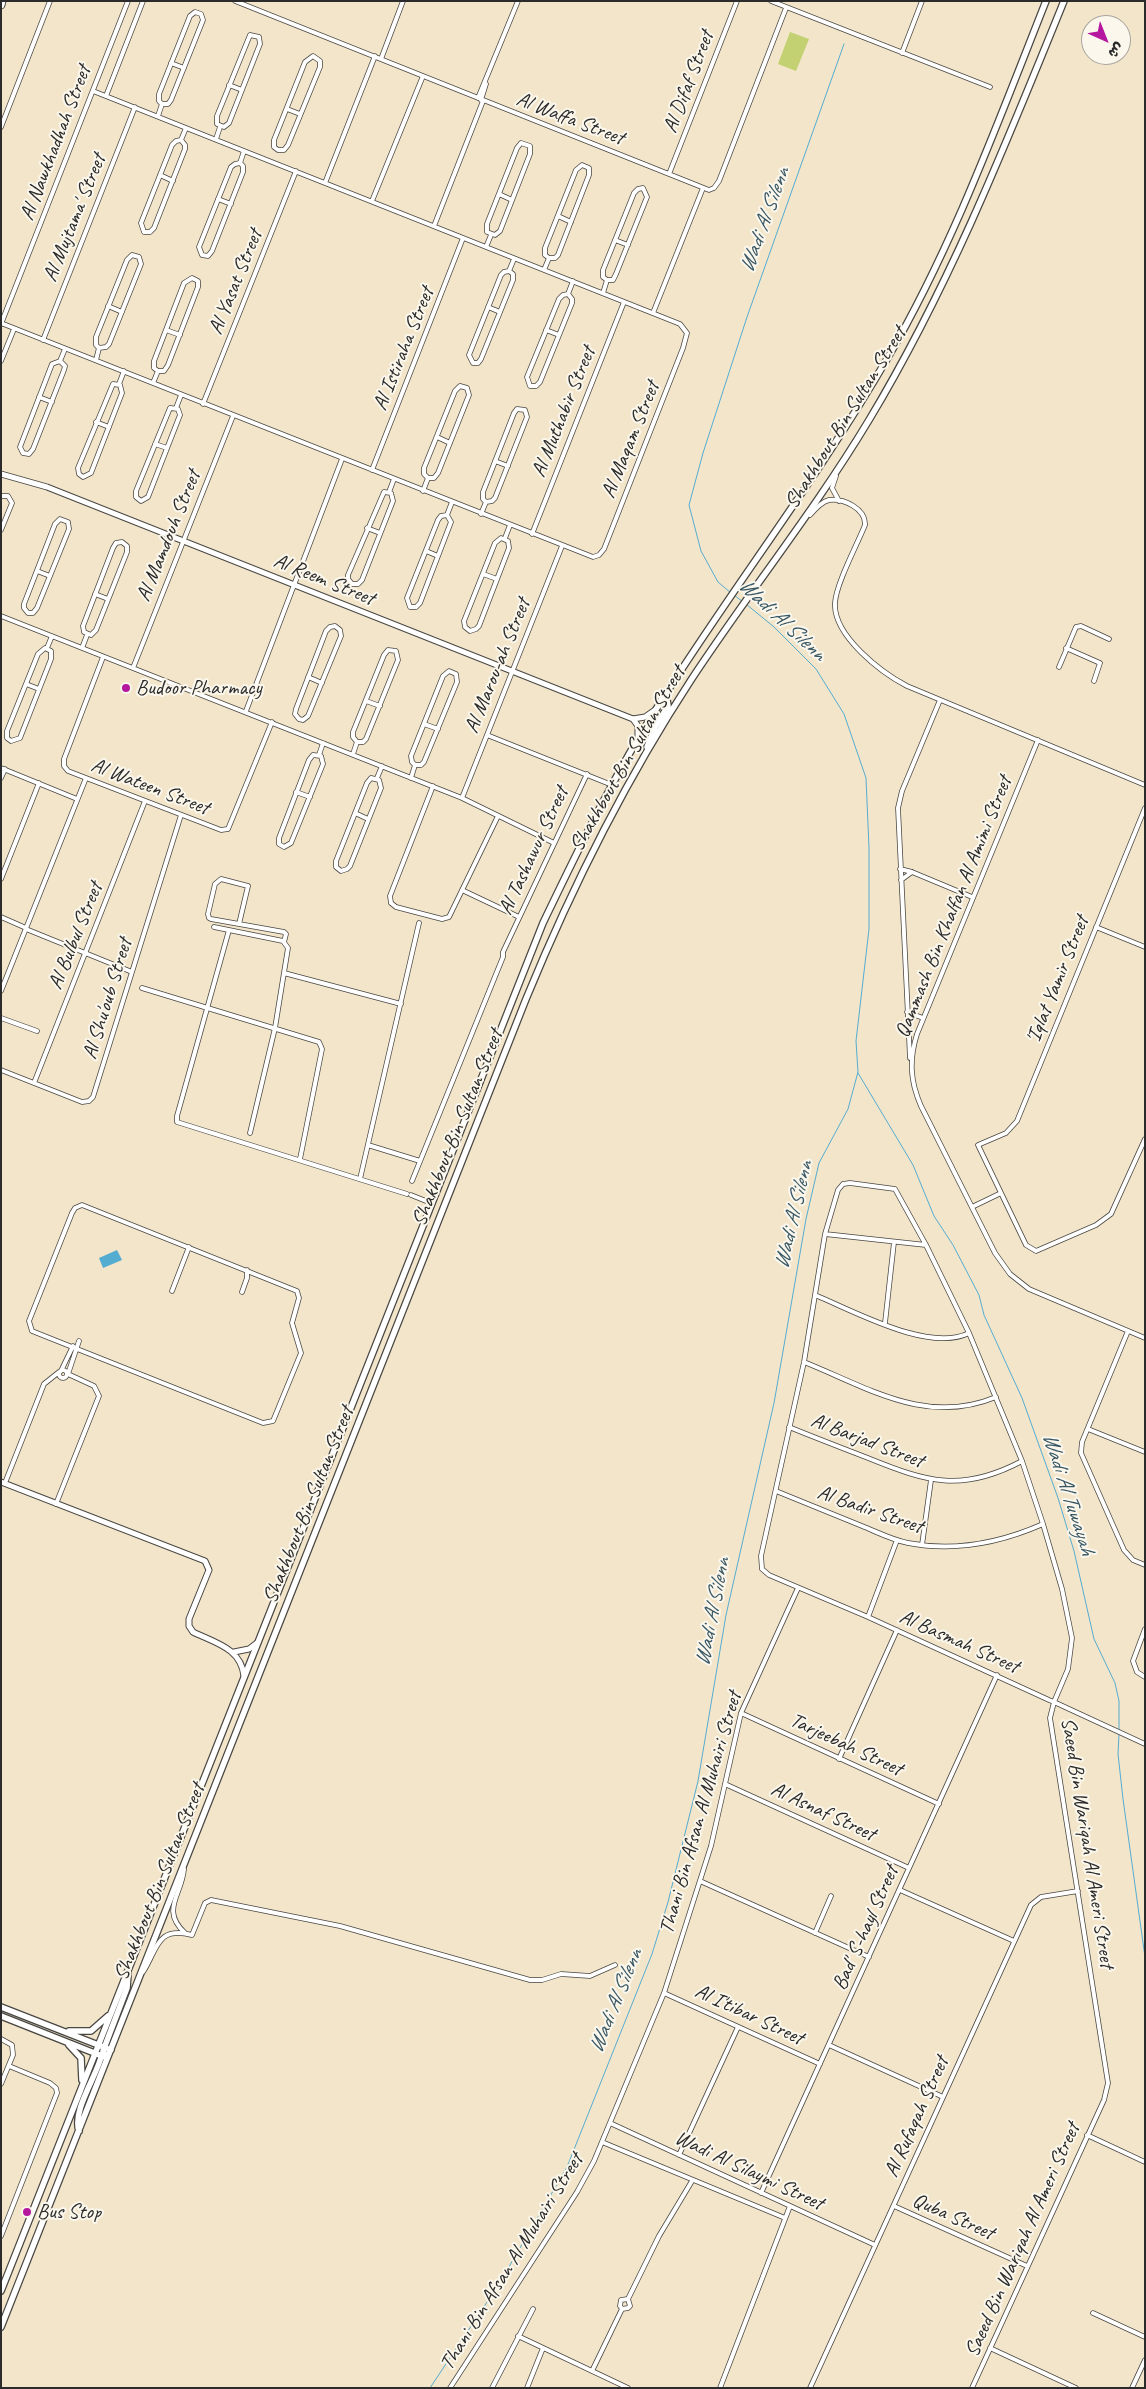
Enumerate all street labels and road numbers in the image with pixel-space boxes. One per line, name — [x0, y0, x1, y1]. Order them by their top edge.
street label: Al Difaf Street — [658, 27, 720, 137]
street label: Al Nawkhadhah Street — [15, 62, 97, 224]
street label: Al Waffa Street — [513, 87, 627, 151]
street label: Al Mujtama' Street — [38, 151, 112, 285]
street label: Al Yasat Street — [204, 226, 268, 338]
street label: Al Istiraha Street — [368, 284, 440, 414]
street label: Shakhbout Bin Sultan Street — [780, 322, 912, 514]
street label: Al Muthabir Street — [526, 343, 602, 481]
street label: Al Maqam Street — [596, 378, 666, 502]
street label: Al Mamdouh Street — [131, 467, 207, 605]
street label: Al Reem Street — [270, 548, 378, 612]
street label: Al Marou-ah Street — [460, 595, 536, 737]
street label: Shakhbout Bin Sultan Street — [565, 662, 691, 856]
street label: Al Wateen Street — [87, 753, 213, 821]
street label: Qammash Bin Khalfan Al Amimi Street — [890, 773, 1018, 1041]
street label: Al Tashawur Street — [493, 783, 575, 919]
street label: Al Bulbul Street — [43, 879, 109, 993]
street label: 'Iqlat Yamir Street — [1021, 912, 1095, 1048]
street label: Al Shu'oub Street — [78, 936, 138, 1062]
street label: Shakhbout Bin Sultan Street — [407, 1026, 509, 1230]
street label: Shakhbout Bin Sultan Street — [258, 1403, 360, 1607]
street label: Al Barjad Street — [807, 1408, 927, 1474]
street label: Al Badir Street — [814, 1480, 926, 1540]
street label: Al Basmah Street — [895, 1604, 1023, 1680]
street label: Thani Bin Afsan Al Muhairi Street — [654, 1689, 748, 1937]
street label: Tarjeebah Street — [786, 1708, 906, 1782]
street label: Saeed Bin Wariqah Al Ameri Street — [1055, 1716, 1119, 1970]
street label: Al Asnaf Street — [767, 1777, 879, 1847]
street label: Shakhbout Bin Sultan Street — [109, 1780, 211, 1984]
street label: Bad' S-hayl Street — [827, 1862, 905, 1994]
street label: Al I'tibar Street — [691, 1979, 807, 2051]
street label: Al Rufaqah Street — [879, 2053, 955, 2181]
street label: Saeed Bin Wariqah Al Ameri Street — [960, 2119, 1086, 2361]
street label: Wadi Al Silaymi Street — [671, 2126, 827, 2216]
street label: Thani Bin Afsan Al Muhairi Street — [435, 2149, 589, 2375]
street label: Quba Street — [908, 2188, 998, 2246]

